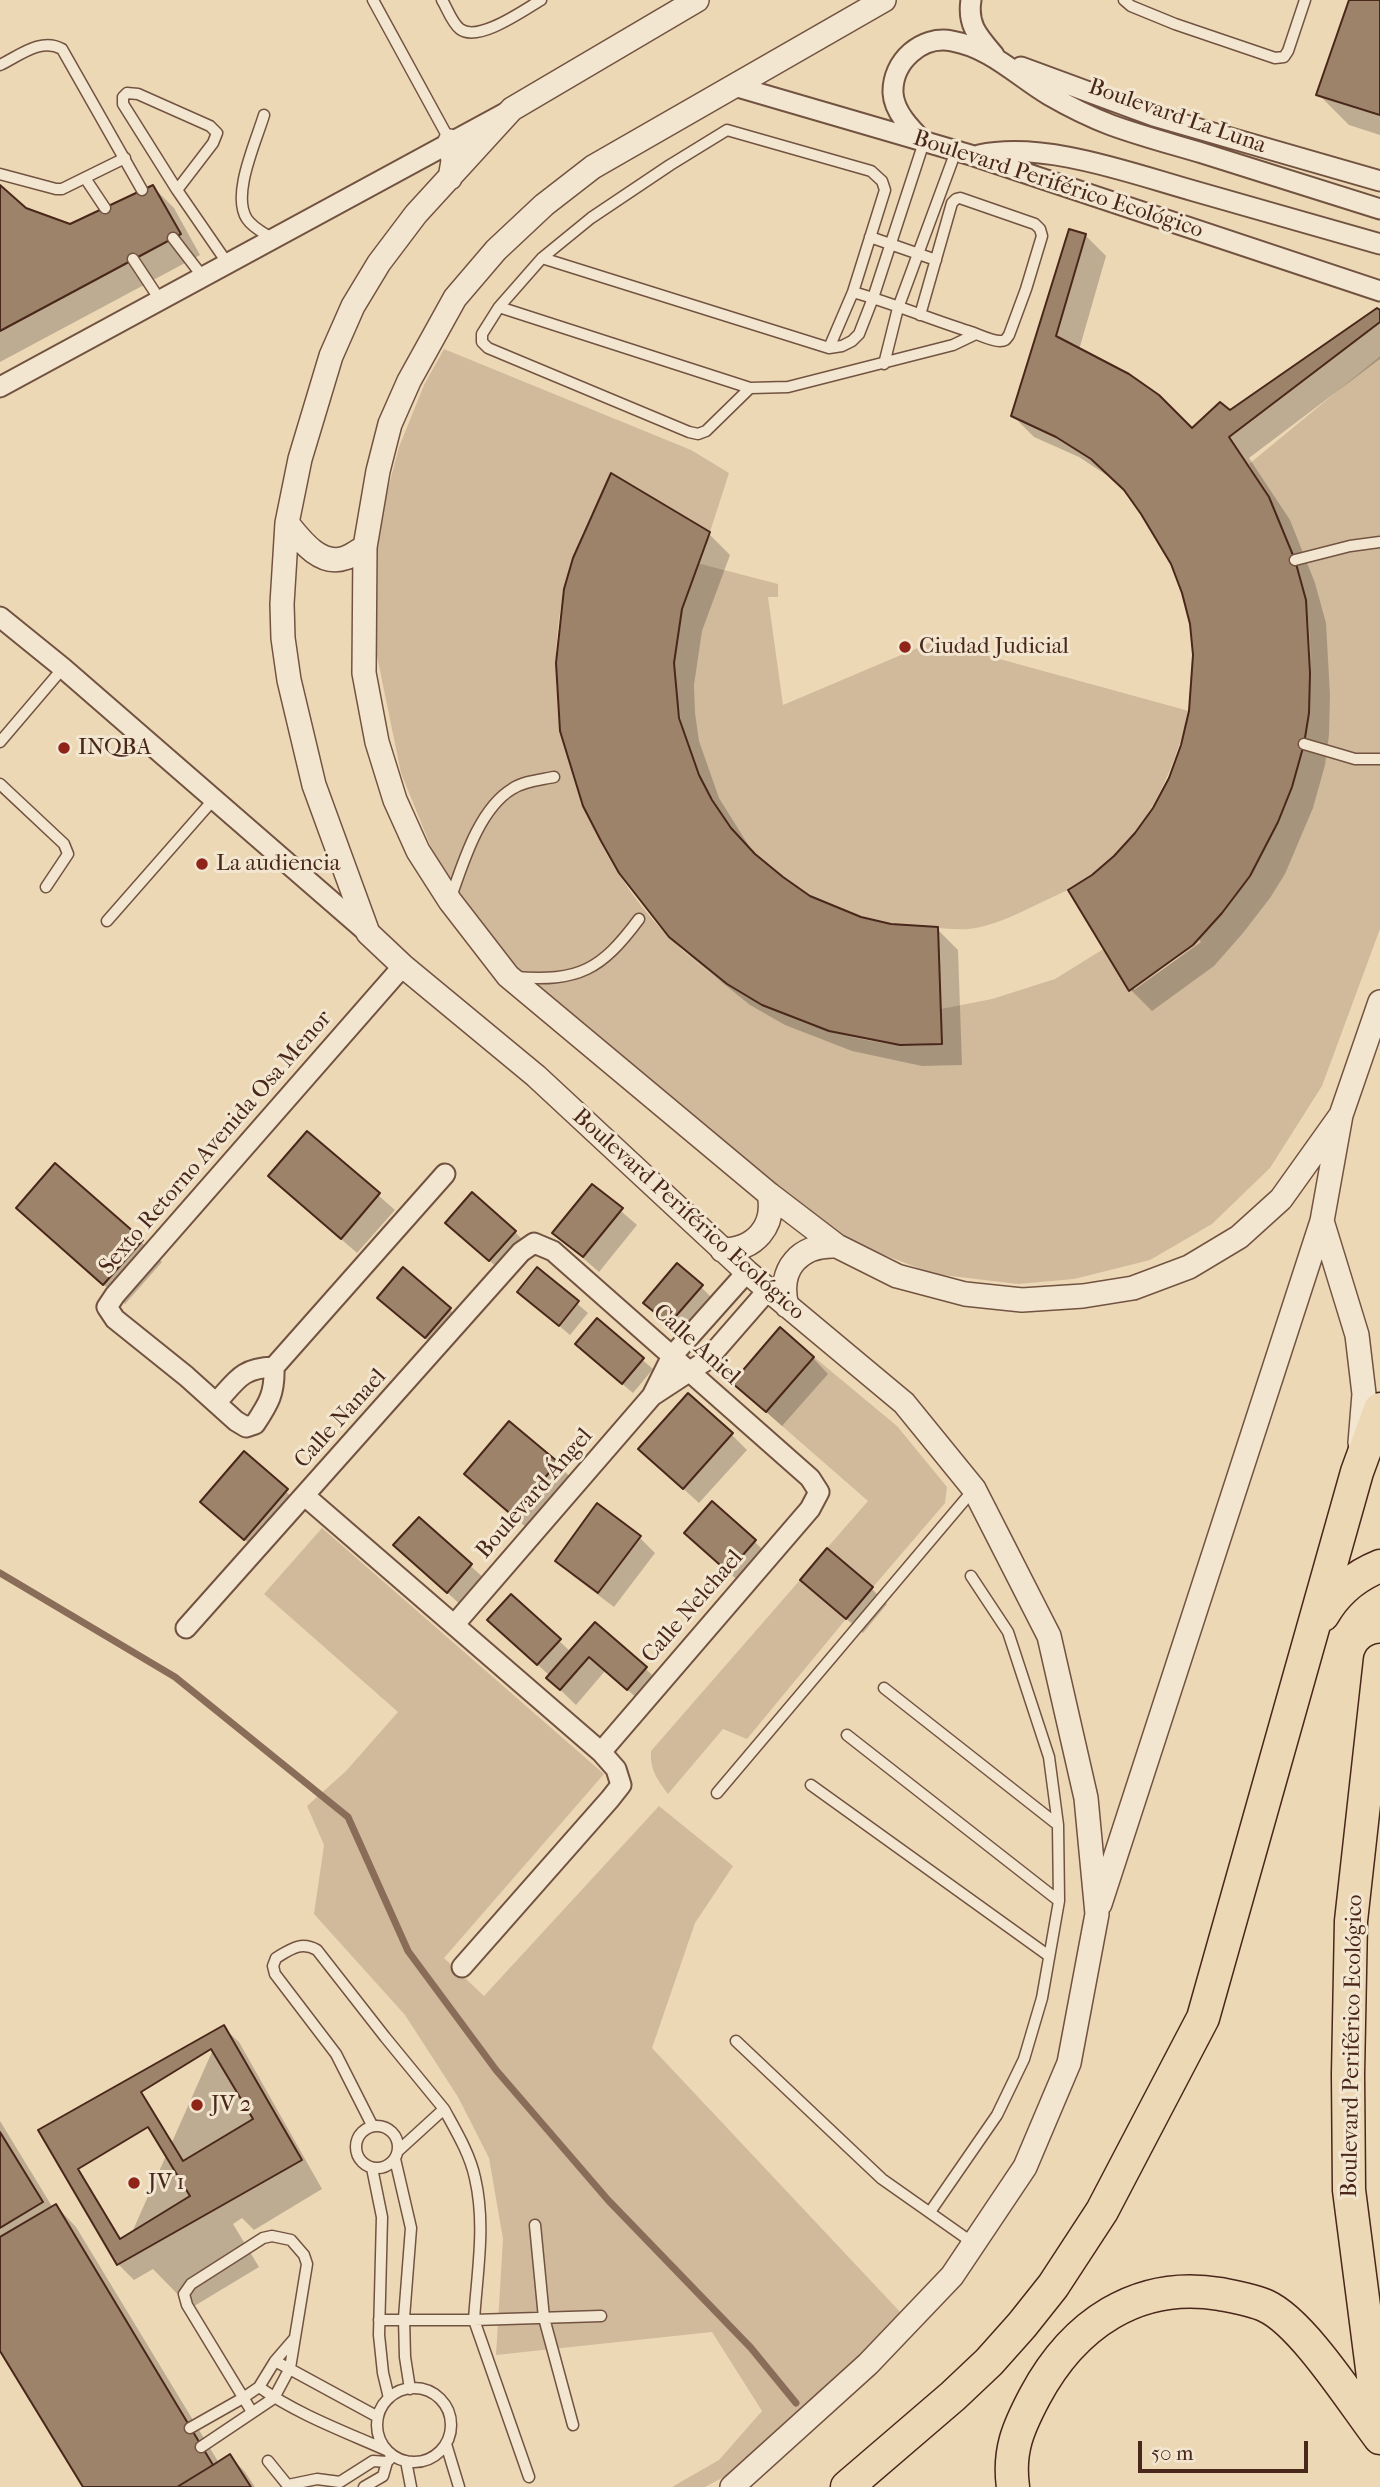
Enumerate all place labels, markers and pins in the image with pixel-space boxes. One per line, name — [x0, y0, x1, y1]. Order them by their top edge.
place label: Ciudad Judicial — [919, 633, 1069, 661]
marker: Ciudad Judicial — [897, 639, 913, 655]
place label: INQBA — [78, 734, 151, 762]
marker: INQBA — [56, 740, 72, 756]
place label: La audiencia — [216, 850, 340, 878]
marker: La audiencia — [194, 856, 210, 872]
place label: JV 2 — [211, 2091, 251, 2119]
marker: JV 2 — [189, 2097, 205, 2113]
place label: JV 1 — [148, 2169, 185, 2197]
marker: JV 1 — [126, 2175, 142, 2191]

